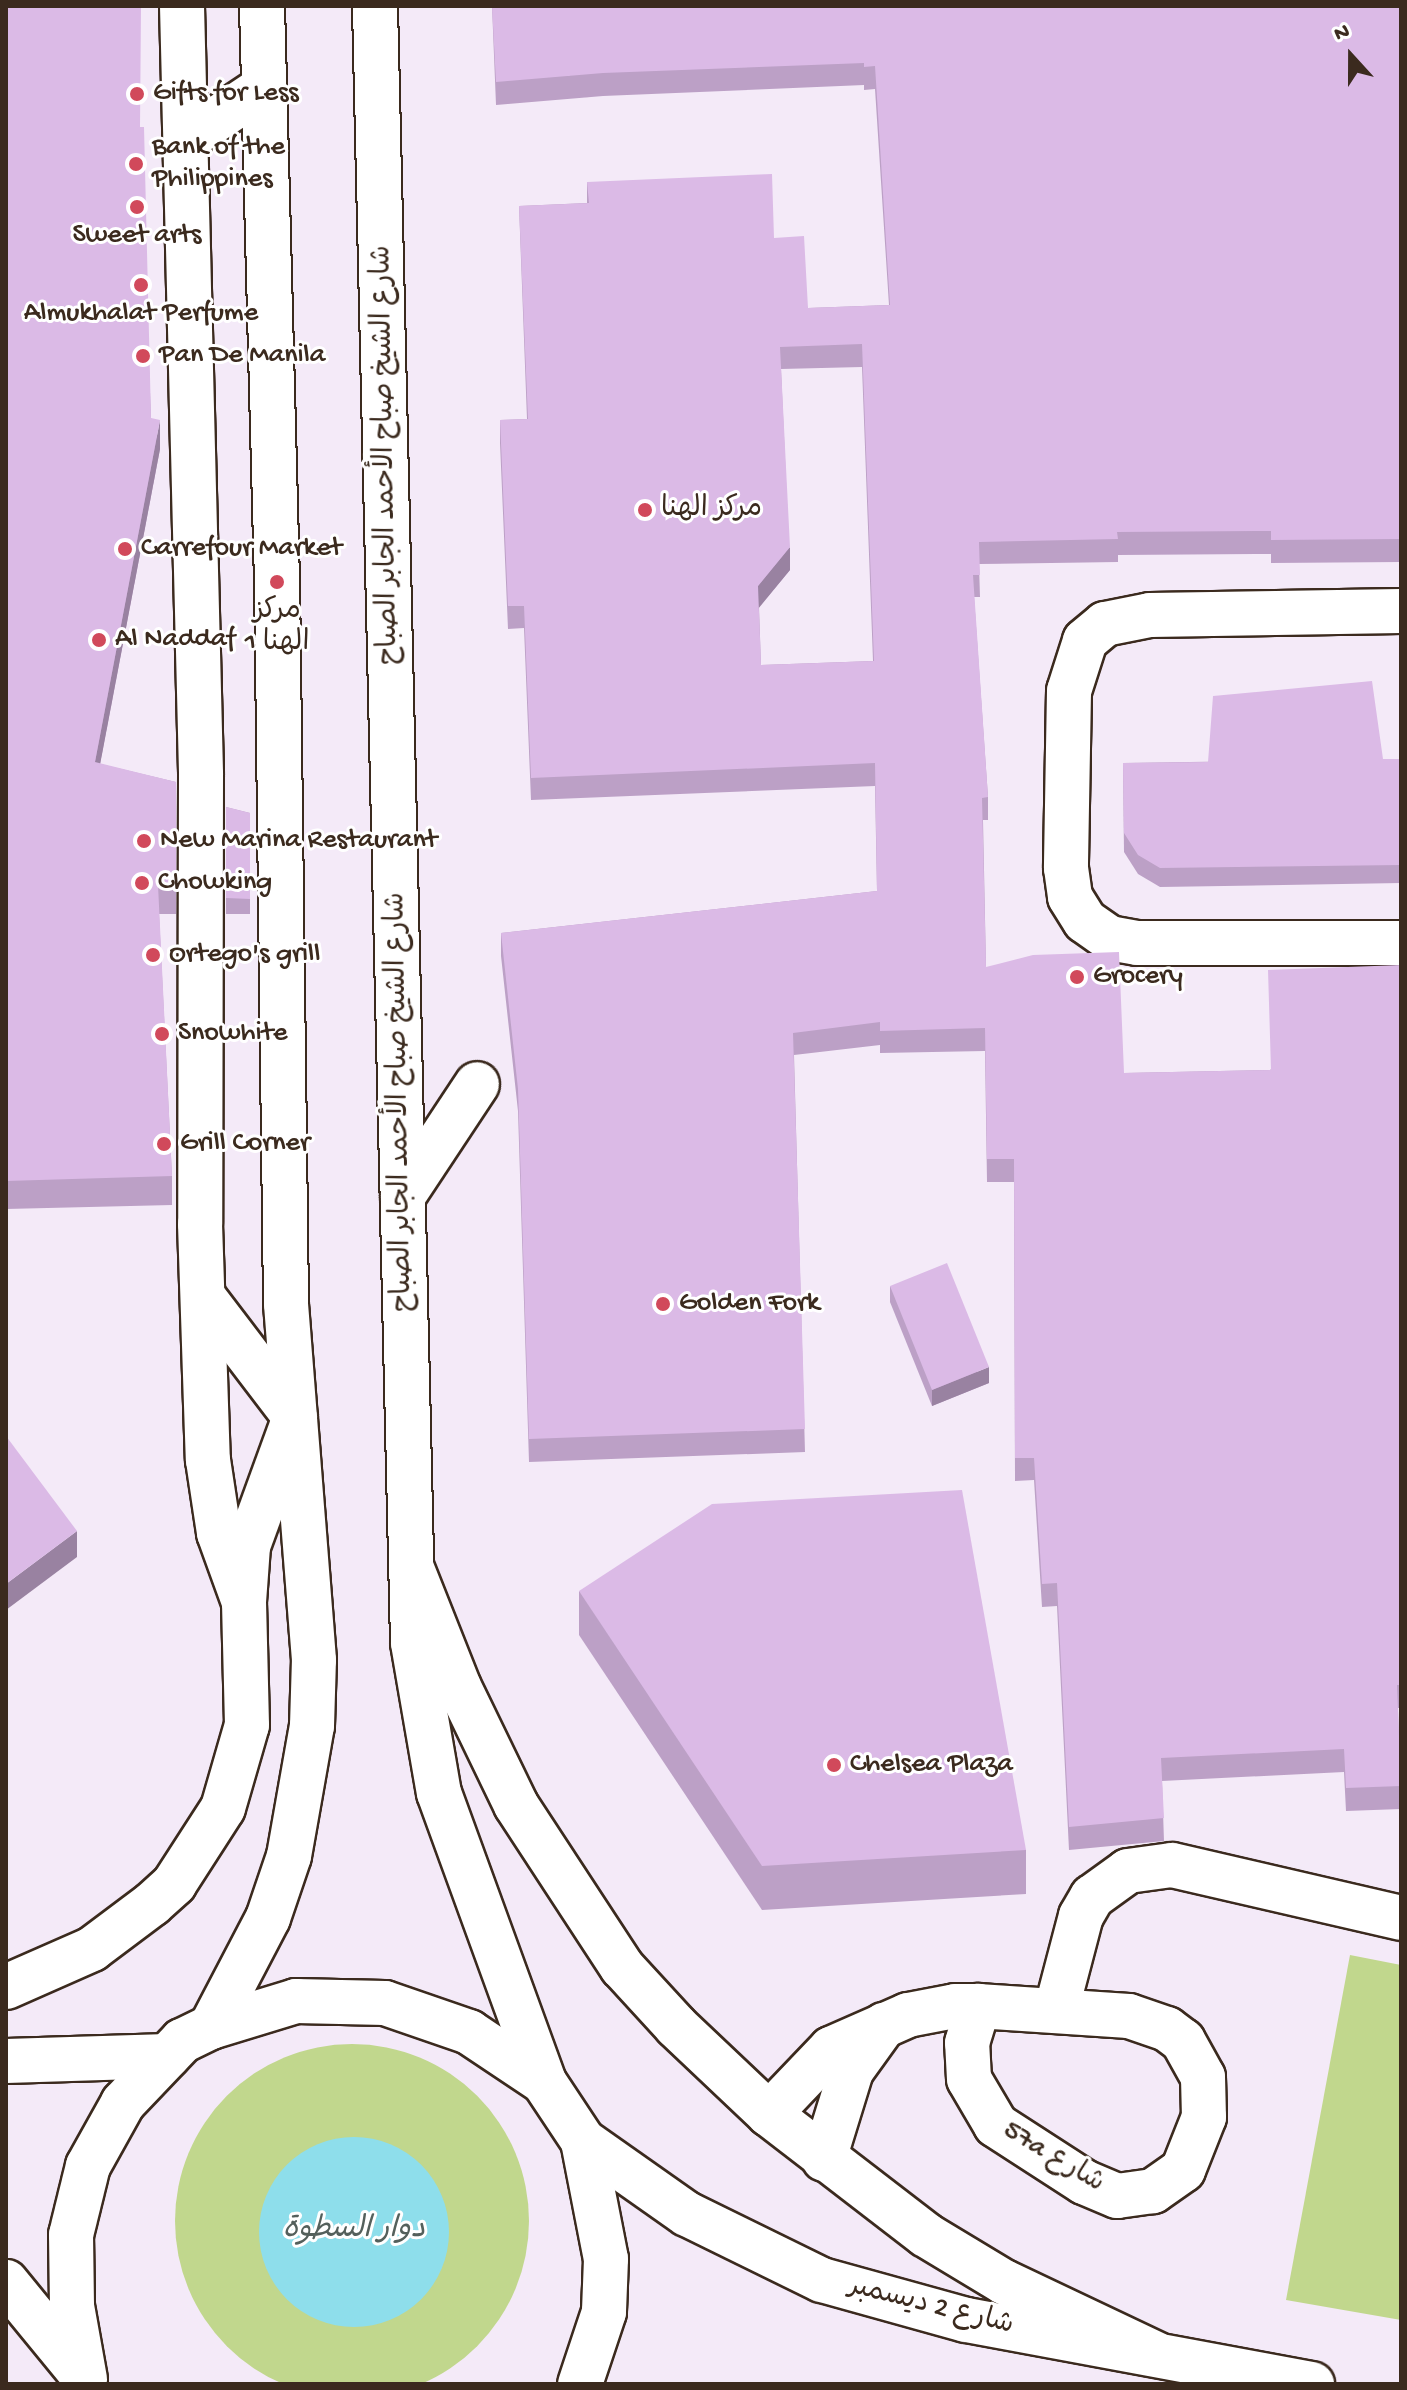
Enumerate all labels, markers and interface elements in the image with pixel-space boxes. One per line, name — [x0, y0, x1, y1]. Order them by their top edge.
north arrow — [1311, 16, 1391, 96]
text: N — [1331, 19, 1354, 48]
place label: Gifts for Less — [153, 77, 299, 111]
marker: Gifts for Less — [128, 85, 146, 103]
place label: Bank of the Philippines — [152, 131, 285, 197]
marker: Bank of the Philippines — [127, 155, 145, 173]
marker: Sweet arts — [128, 198, 146, 216]
place label: Sweet arts — [73, 219, 201, 253]
street label: شارع الشيخ صباح الأحمد الجابر الصباح — [367, 245, 407, 665]
marker: Almukhalat Perfume — [132, 276, 150, 294]
place label: Almukhalat Perfume — [24, 297, 258, 331]
place label: Pan De Manila — [159, 339, 325, 373]
marker: Pan De Manila — [134, 347, 152, 365]
place label: مركز الهنا — [661, 493, 762, 527]
marker: مركز الهنا — [636, 501, 654, 519]
place label: Carrefour Market — [141, 532, 342, 566]
marker: Carrefour Market — [116, 540, 134, 558]
marker: مركز الهنا 1 — [268, 573, 286, 591]
place label: مركز الهنا 1 — [245, 595, 309, 661]
place label: Al Naddaf — [115, 623, 235, 657]
marker: Al Naddaf — [90, 631, 108, 649]
place label: New Marina Restaurant — [160, 824, 437, 858]
marker: New Marina Restaurant — [135, 832, 153, 850]
place label: Chowking — [158, 866, 272, 900]
marker: Chowking — [133, 874, 151, 892]
street label: شارع الشيخ صباح الأحمد الجابر الصباح — [381, 892, 421, 1312]
place label: Ortego's grill — [169, 938, 320, 972]
marker: Ortego's grill — [144, 946, 162, 964]
place label: Grocery — [1093, 960, 1183, 994]
marker: Grocery — [1068, 968, 1086, 986]
place label: Snowhite — [178, 1017, 288, 1051]
marker: Snowhite — [153, 1025, 171, 1043]
place label: Grill Corner — [180, 1127, 310, 1161]
marker: Grill Corner — [155, 1135, 173, 1153]
place label: Golden Fork — [679, 1287, 819, 1321]
marker: Golden Fork — [654, 1295, 672, 1313]
place label: Chelsea Plaza — [850, 1748, 1013, 1782]
marker: Chelsea Plaza — [825, 1756, 843, 1774]
street label: 57a شارع — [996, 2115, 1110, 2201]
water label: دوار السطوة — [283, 2213, 425, 2249]
street label: شارع 2 ديسمبر — [845, 2270, 1017, 2344]

